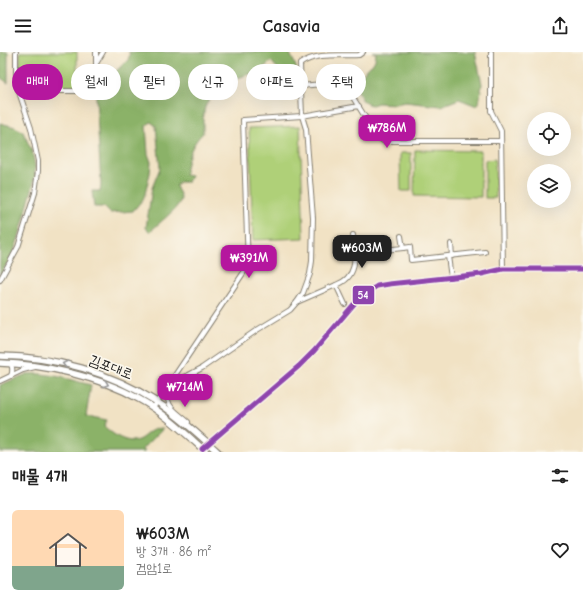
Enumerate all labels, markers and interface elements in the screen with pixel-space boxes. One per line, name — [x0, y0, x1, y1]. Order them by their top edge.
icon: menu — [12, 15, 34, 37]
icon: share — [549, 15, 571, 37]
text: Casavia — [263, 16, 320, 37]
chip: 매매 — [12, 64, 63, 100]
chip: 월세 — [71, 64, 121, 100]
chip: 필터 — [129, 64, 180, 100]
chip: 신규 — [188, 64, 238, 100]
chip: 아파트 — [246, 64, 308, 100]
chip: 주택 — [316, 64, 366, 100]
map controls — [527, 112, 571, 208]
button: locate — [527, 112, 571, 156]
pin: ₩786M — [359, 115, 415, 149]
text: ₩786M — [367, 120, 407, 135]
button: layers — [527, 164, 571, 208]
pin: ₩603M — [334, 235, 390, 269]
text: ₩603M — [342, 240, 382, 255]
pin: ₩391M — [221, 245, 277, 279]
text: ₩391M — [230, 250, 268, 265]
line badge: 54 — [352, 285, 375, 305]
text: 54 — [358, 289, 369, 302]
street label: 김포대로 — [87, 351, 135, 383]
one-way arrow — [62, 360, 69, 369]
pin: ₩714M — [157, 374, 213, 408]
text: ₩714M — [166, 379, 204, 394]
one-way arrow — [103, 380, 110, 388]
icon: filters — [549, 465, 571, 487]
text: 매물 4개 — [12, 467, 67, 486]
text: ₩603M — [136, 524, 189, 543]
icon: home — [44, 526, 92, 574]
icon: heart — [549, 539, 571, 561]
text: 방 3개 · 86 m² — [136, 544, 211, 559]
text: 검암1로 — [136, 561, 173, 576]

